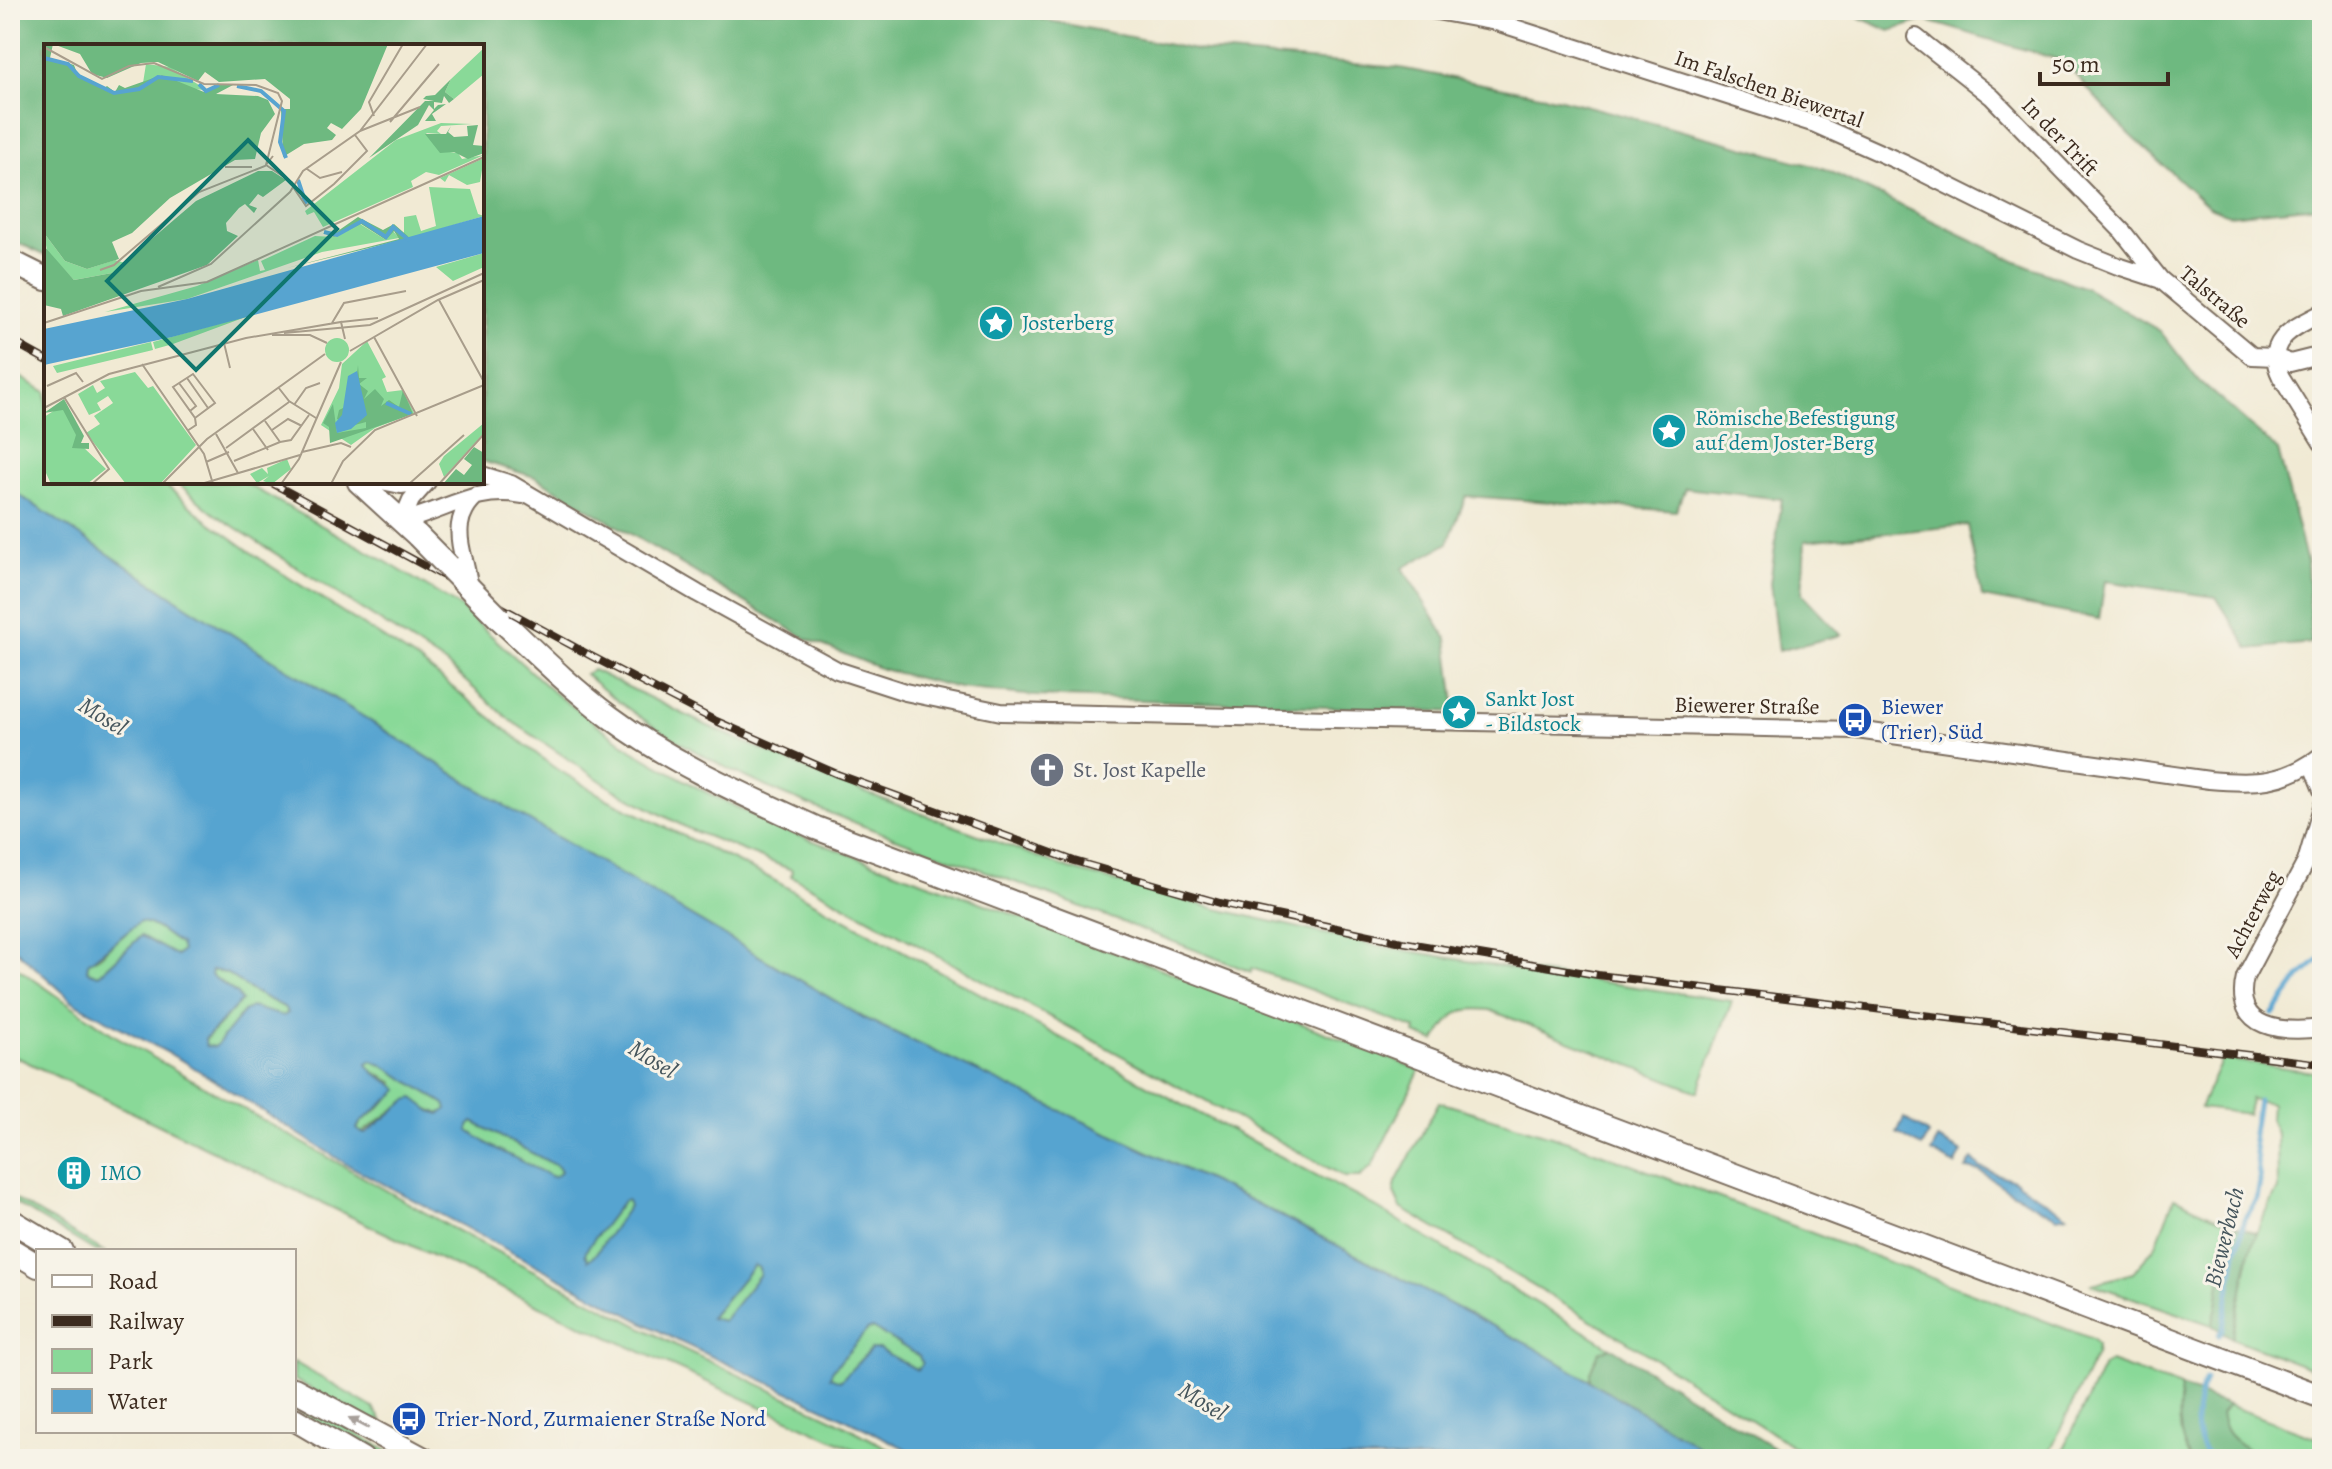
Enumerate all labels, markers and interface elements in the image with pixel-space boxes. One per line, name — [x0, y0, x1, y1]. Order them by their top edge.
scale bar — [2040, 36, 2168, 86]
street label: Im Falschen Biewertal — [1671, 43, 1867, 135]
inset map — [44, 44, 484, 484]
text: 50 m — [2052, 48, 2100, 80]
street label: In der Trift — [2015, 91, 2105, 183]
street label: Talstraße — [2173, 259, 2257, 335]
place icon: Josterberg — [977, 304, 1015, 342]
place label: Josterberg — [1022, 308, 1114, 338]
place label: Römische Befestigung auf dem Joster-Berg — [1695, 403, 1895, 458]
place icon: Römische Befestigung auf dem Joster-Berg — [1650, 412, 1688, 450]
place label: Sankt Jost - Bildstock — [1485, 684, 1581, 739]
water label: Mosel — [73, 689, 133, 743]
street label: Biewerer Straße — [1674, 690, 1820, 722]
place label: Biewer (Trier), Süd — [1881, 692, 1983, 747]
place icon: Sankt Jost - Bildstock — [1440, 693, 1478, 731]
bus stop icon: Biewer (Trier), Süd — [1836, 701, 1874, 739]
church icon: St. Jost Kapelle — [1028, 751, 1066, 789]
place label: St. Jost Kapelle — [1073, 755, 1206, 785]
street label: Achterweg — [2217, 865, 2289, 964]
water label: Mosel — [623, 1032, 683, 1086]
building icon: IMO — [55, 1154, 93, 1192]
place label: IMO — [100, 1158, 142, 1188]
water label: Biewerbach — [2196, 1183, 2252, 1291]
legend — [36, 1249, 296, 1433]
text: Road — [108, 1265, 158, 1297]
text: Railway — [108, 1305, 184, 1337]
text: Park — [108, 1345, 153, 1377]
water label: Mosel — [1173, 1374, 1233, 1428]
text: Water — [107, 1385, 168, 1417]
bus stop icon: Trier-Nord, Zurmaiener Straße Nord — [390, 1400, 428, 1438]
place label: Trier-Nord, Zurmaiener Straße Nord — [435, 1404, 766, 1434]
one-way arrow — [348, 1417, 370, 1431]

